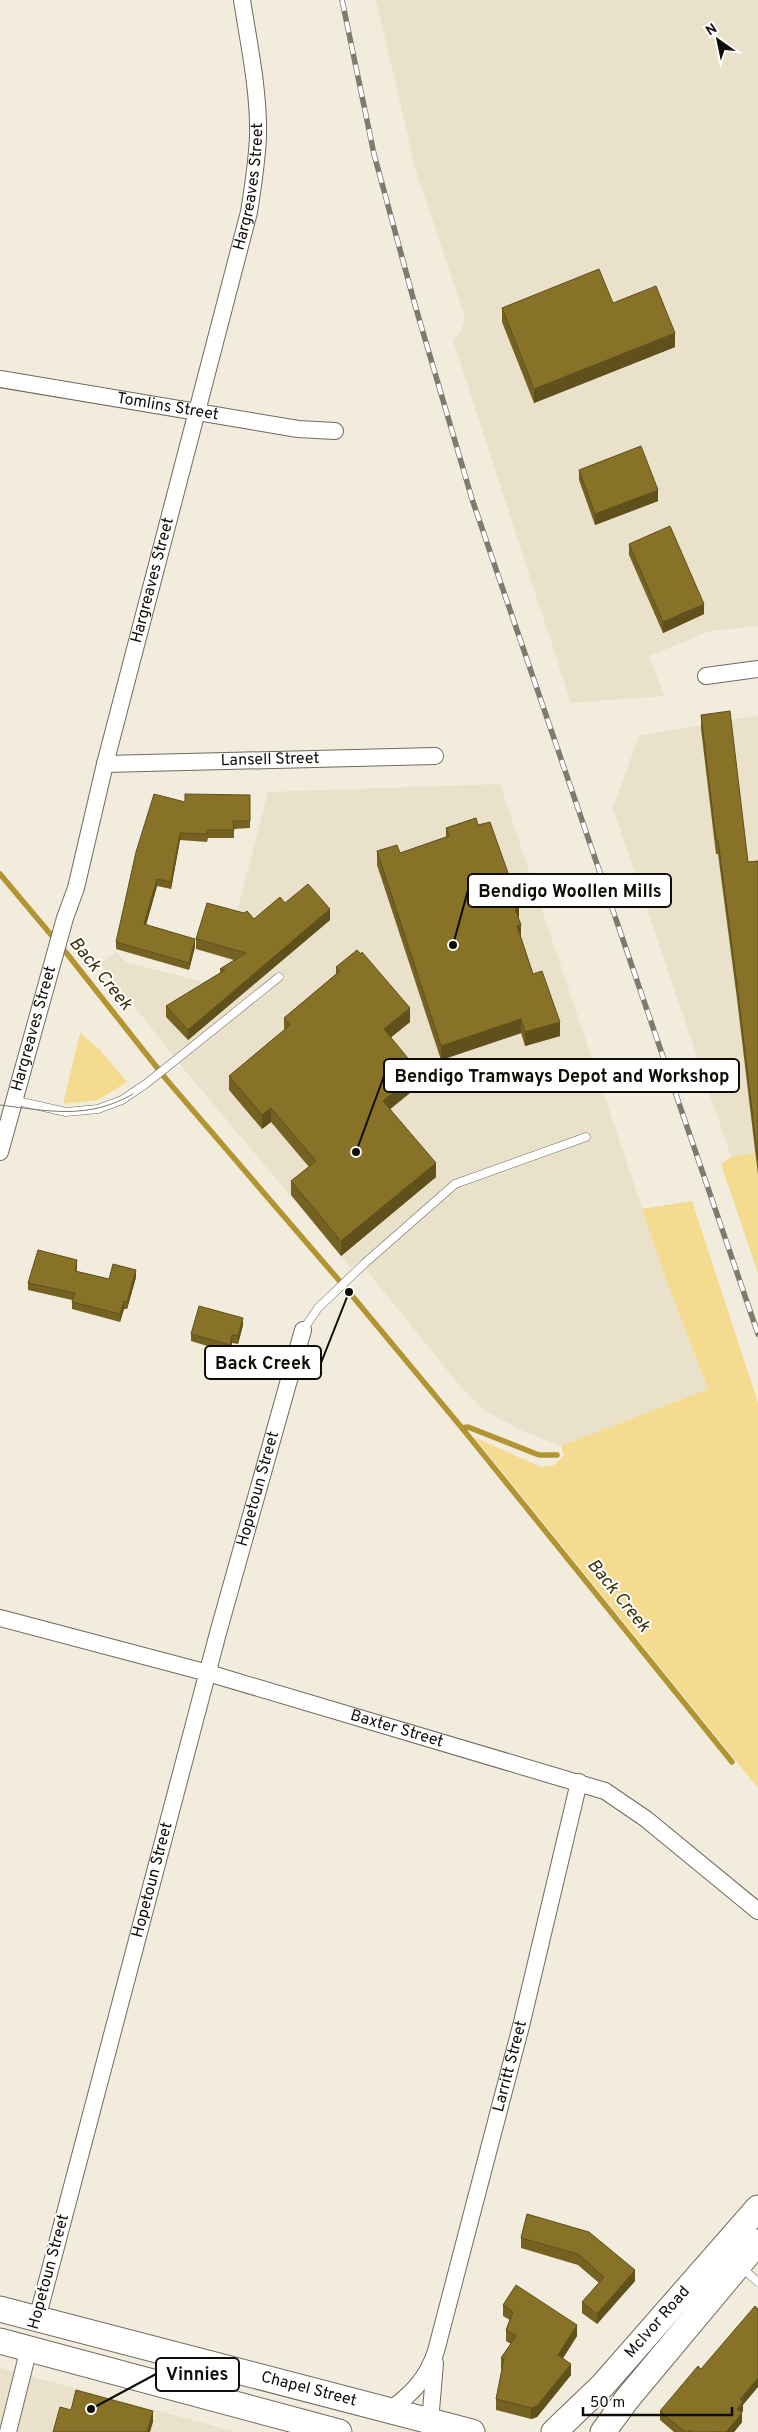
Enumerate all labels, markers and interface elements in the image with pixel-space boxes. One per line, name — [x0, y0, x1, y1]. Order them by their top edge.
north arrow — [693, 15, 743, 65]
text: N — [703, 20, 721, 40]
street label: Hargreaves Street — [229, 123, 268, 252]
street label: Tomlins Street — [115, 389, 220, 426]
street label: Hargreaves Street — [127, 515, 179, 645]
street label: Lansell Street — [220, 749, 320, 771]
callout: Bendigo Woollen Mills — [468, 874, 671, 907]
text: Bendigo Woollen Mills — [478, 881, 662, 904]
water label: Back Creek — [63, 933, 137, 1016]
street label: Hargreaves Street — [7, 964, 61, 1094]
callout: Bendigo Tramways Depot and Workshop — [384, 1059, 739, 1092]
text: Bendigo Tramways Depot and Workshop — [394, 1066, 730, 1089]
callout: Back Creek — [205, 1346, 321, 1379]
text: Back Creek — [215, 1353, 311, 1376]
street label: Hopetoun Street — [233, 1429, 284, 1549]
water label: Back Creek — [581, 1555, 655, 1638]
street label: Baxter Street — [348, 1706, 446, 1752]
street label: Hopetoun Street — [128, 1820, 178, 1940]
street label: Larritt Street — [489, 2019, 532, 2114]
street label: Hopetoun Street — [24, 2212, 74, 2332]
street label: McIvor Road — [621, 2282, 695, 2363]
callout: Vinnies — [156, 2358, 239, 2391]
text: Vinnies — [166, 2364, 228, 2387]
street label: Chapel Street — [259, 2367, 359, 2411]
scale bar — [583, 2384, 732, 2416]
text: 50 m — [590, 2394, 625, 2413]

